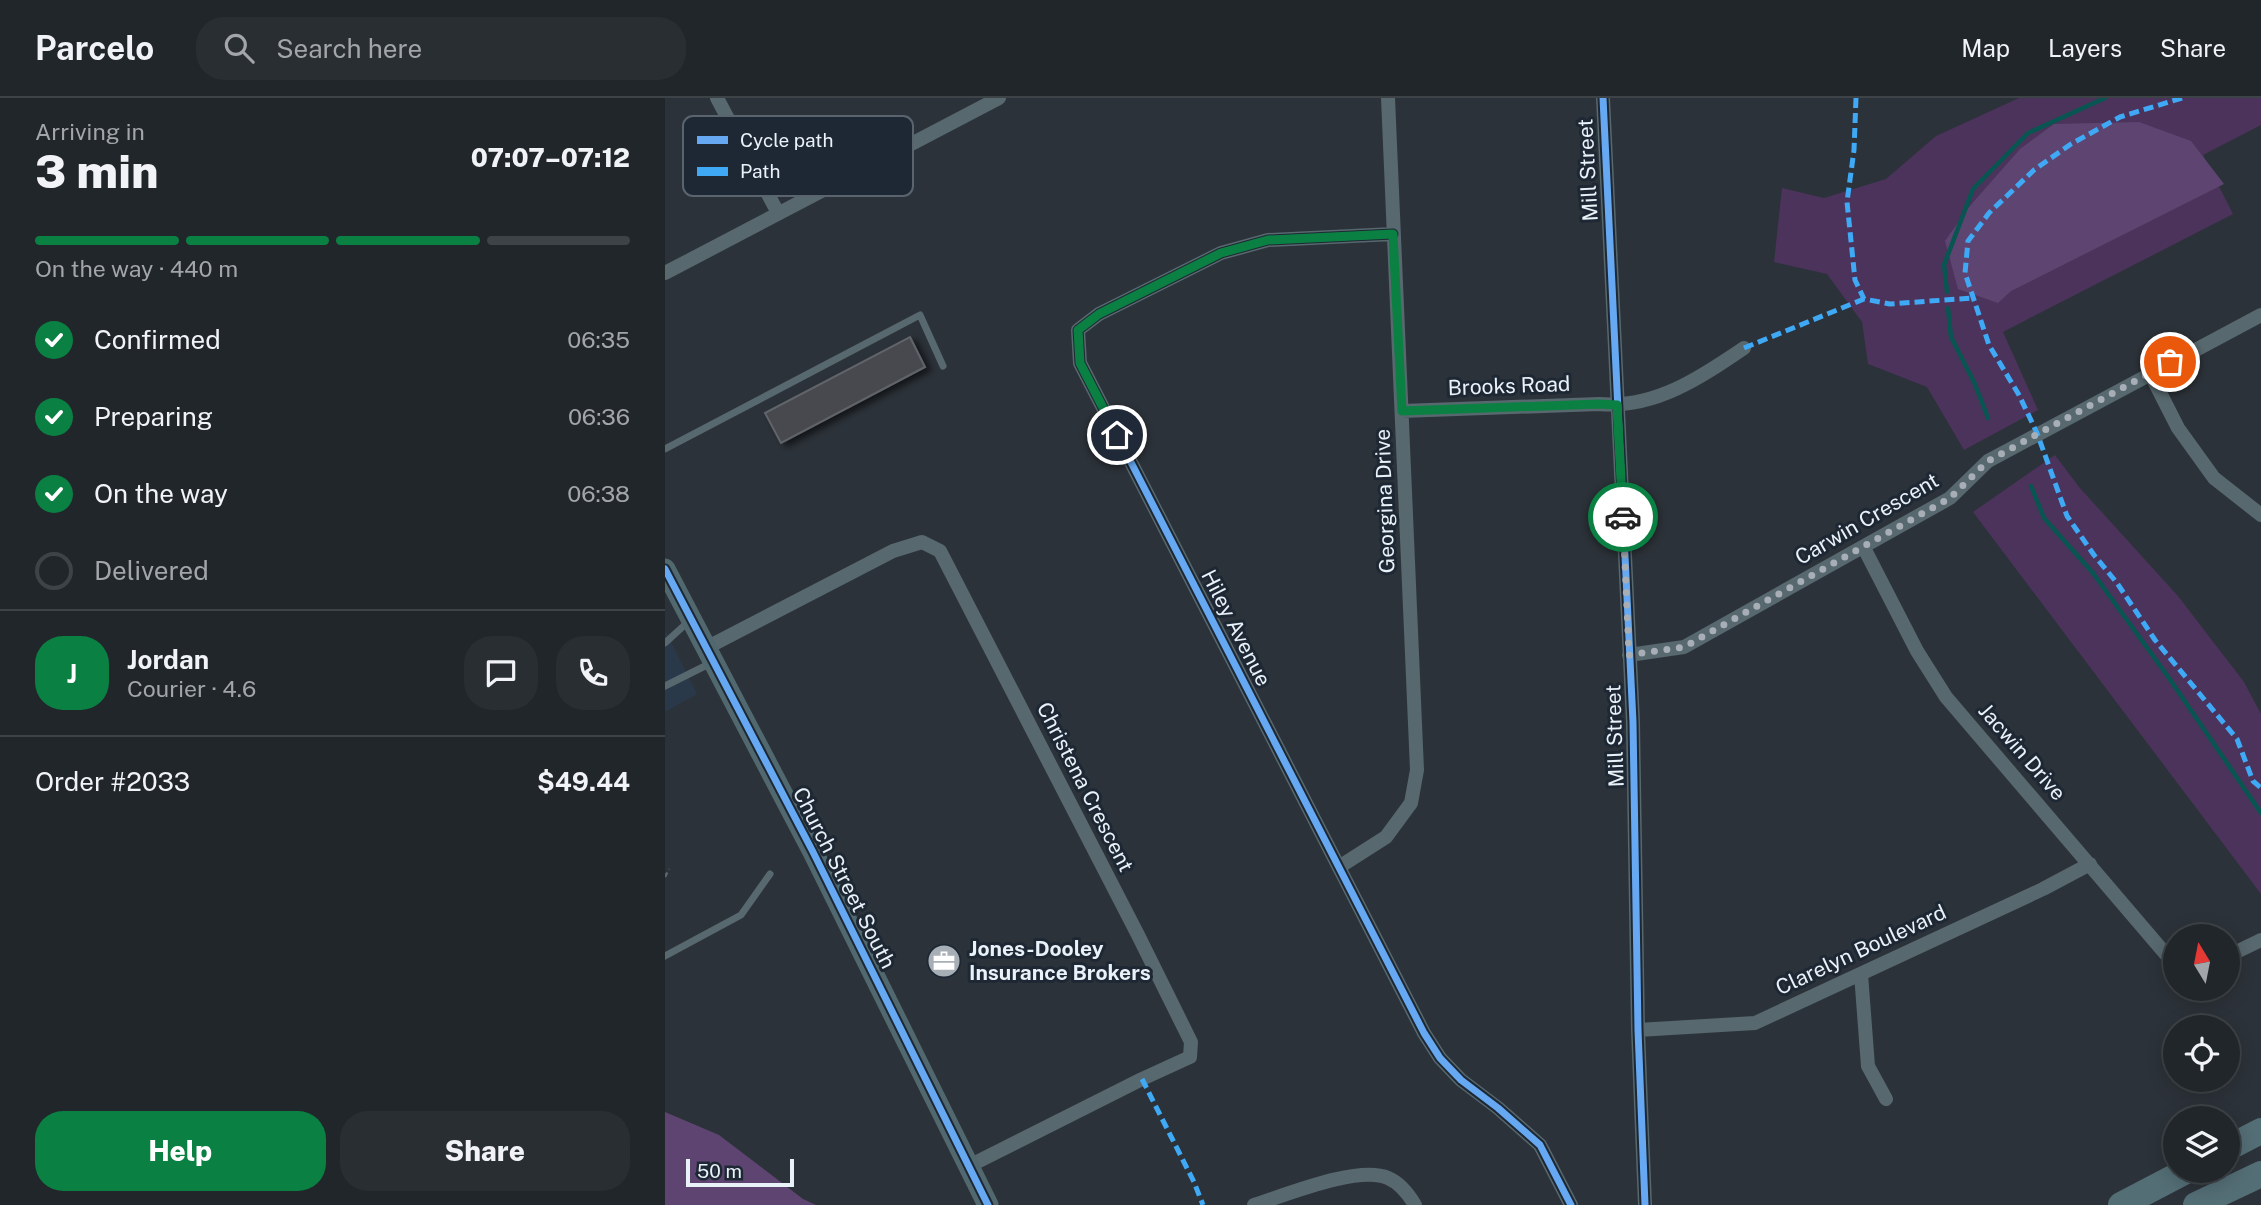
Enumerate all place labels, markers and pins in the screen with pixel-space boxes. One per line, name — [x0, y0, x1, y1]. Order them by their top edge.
pin — [2140, 332, 2200, 392]
pin — [1087, 405, 1147, 465]
place label: Jones-Dooley Insurance Brokers — [969, 936, 1151, 985]
office icon: Jones-Dooley Insurance Brokers — [925, 942, 963, 980]

